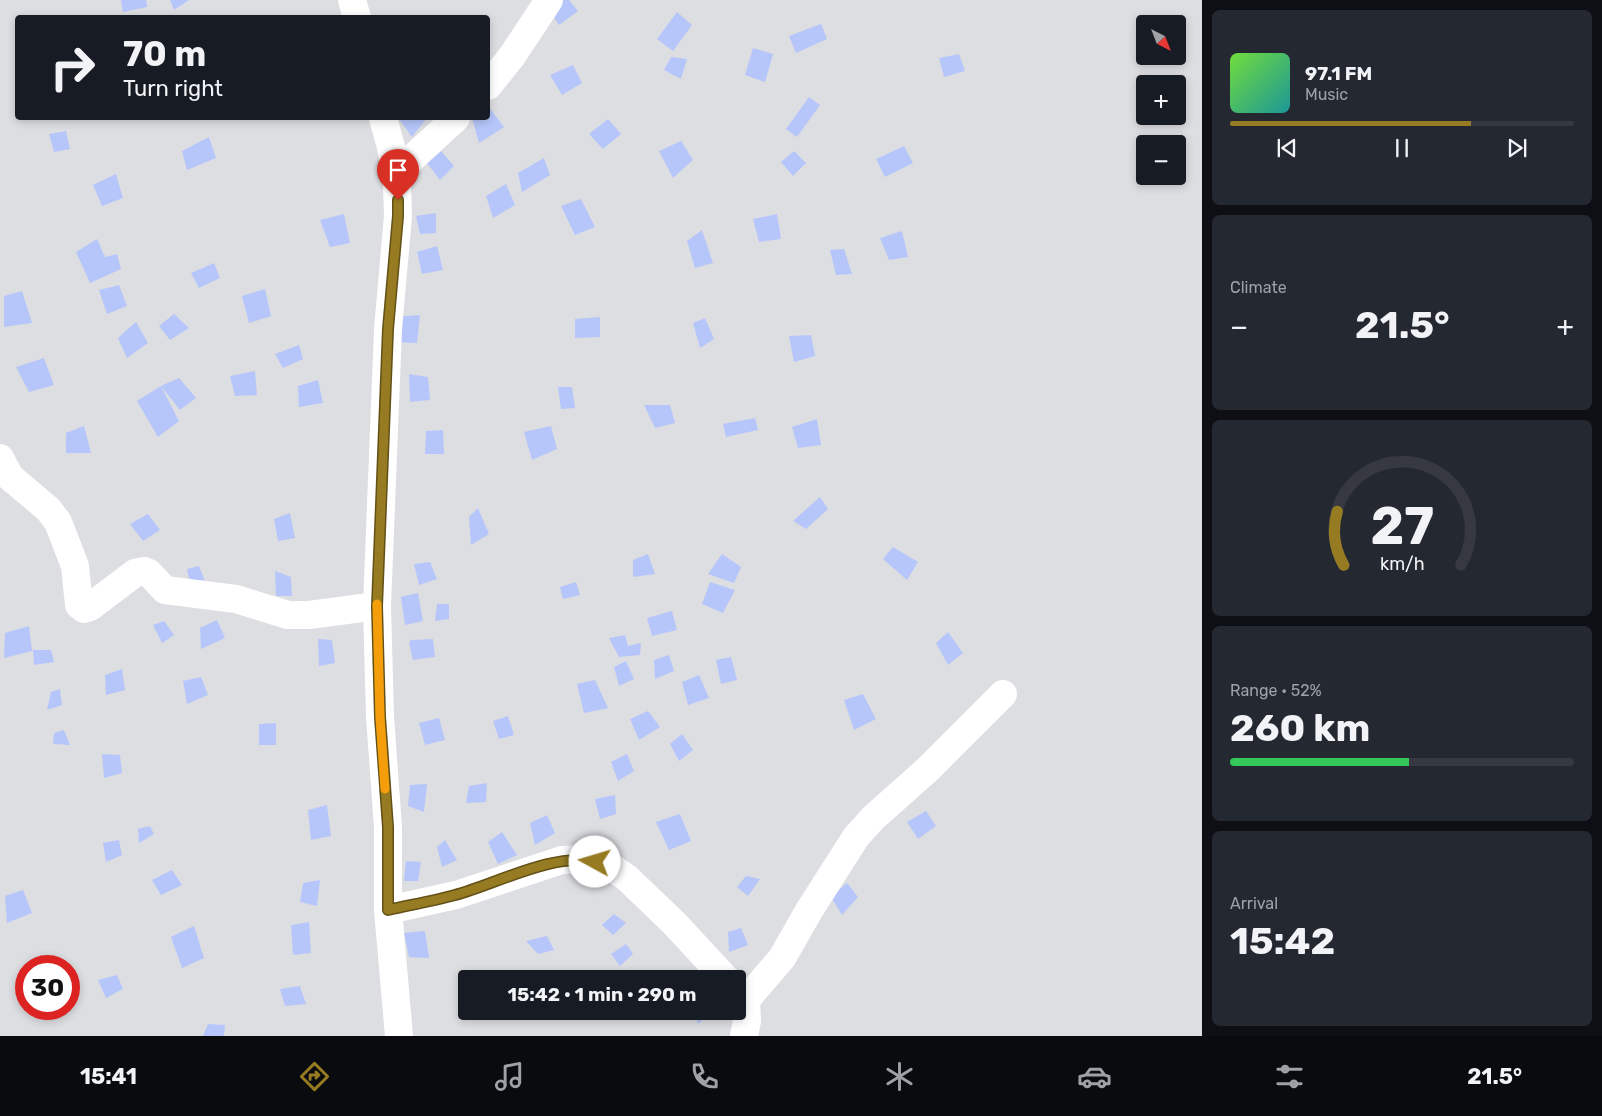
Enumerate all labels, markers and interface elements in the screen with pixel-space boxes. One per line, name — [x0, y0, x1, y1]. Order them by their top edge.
north arrow — [1136, 15, 1186, 65]
map controls — [1136, 15, 1186, 185]
text: 70 m — [123, 33, 206, 75]
icon: right — [40, 35, 105, 100]
text: 97.1 FM — [1305, 62, 1372, 85]
text: Turn right — [123, 75, 223, 102]
button: + — [1136, 75, 1186, 125]
text: Music — [1305, 85, 1348, 104]
icon: previous — [1273, 134, 1301, 162]
icon: pause — [1388, 134, 1416, 162]
icon: next — [1503, 134, 1531, 162]
button: − — [1136, 135, 1186, 185]
pin — [377, 149, 419, 200]
icon: arrive — [384, 156, 412, 184]
text: Climate — [1230, 278, 1287, 297]
text: 21.5° — [1355, 302, 1450, 348]
text: − — [1230, 310, 1248, 343]
text: + — [1557, 310, 1574, 343]
text: 27 — [1370, 495, 1434, 557]
text: km/h — [1380, 553, 1424, 574]
text: Range · 52% — [1230, 681, 1322, 700]
text: 260 km — [1230, 705, 1370, 751]
position arrow — [568, 835, 620, 887]
text: Arrival — [1230, 894, 1278, 913]
text: 15:42 — [1230, 918, 1335, 964]
speed limit sign: 30 — [15, 955, 80, 1020]
text: 15:42 · 1 min · 290 m — [508, 983, 696, 1006]
icon: directions — [297, 1059, 332, 1094]
icon: music — [492, 1059, 527, 1094]
icon: phone — [687, 1059, 722, 1094]
icon: climate — [882, 1059, 917, 1094]
icon: car — [1077, 1059, 1112, 1094]
icon: filters — [1272, 1059, 1307, 1094]
text: 15:41 — [80, 1063, 137, 1090]
text: 21.5° — [1467, 1063, 1522, 1090]

